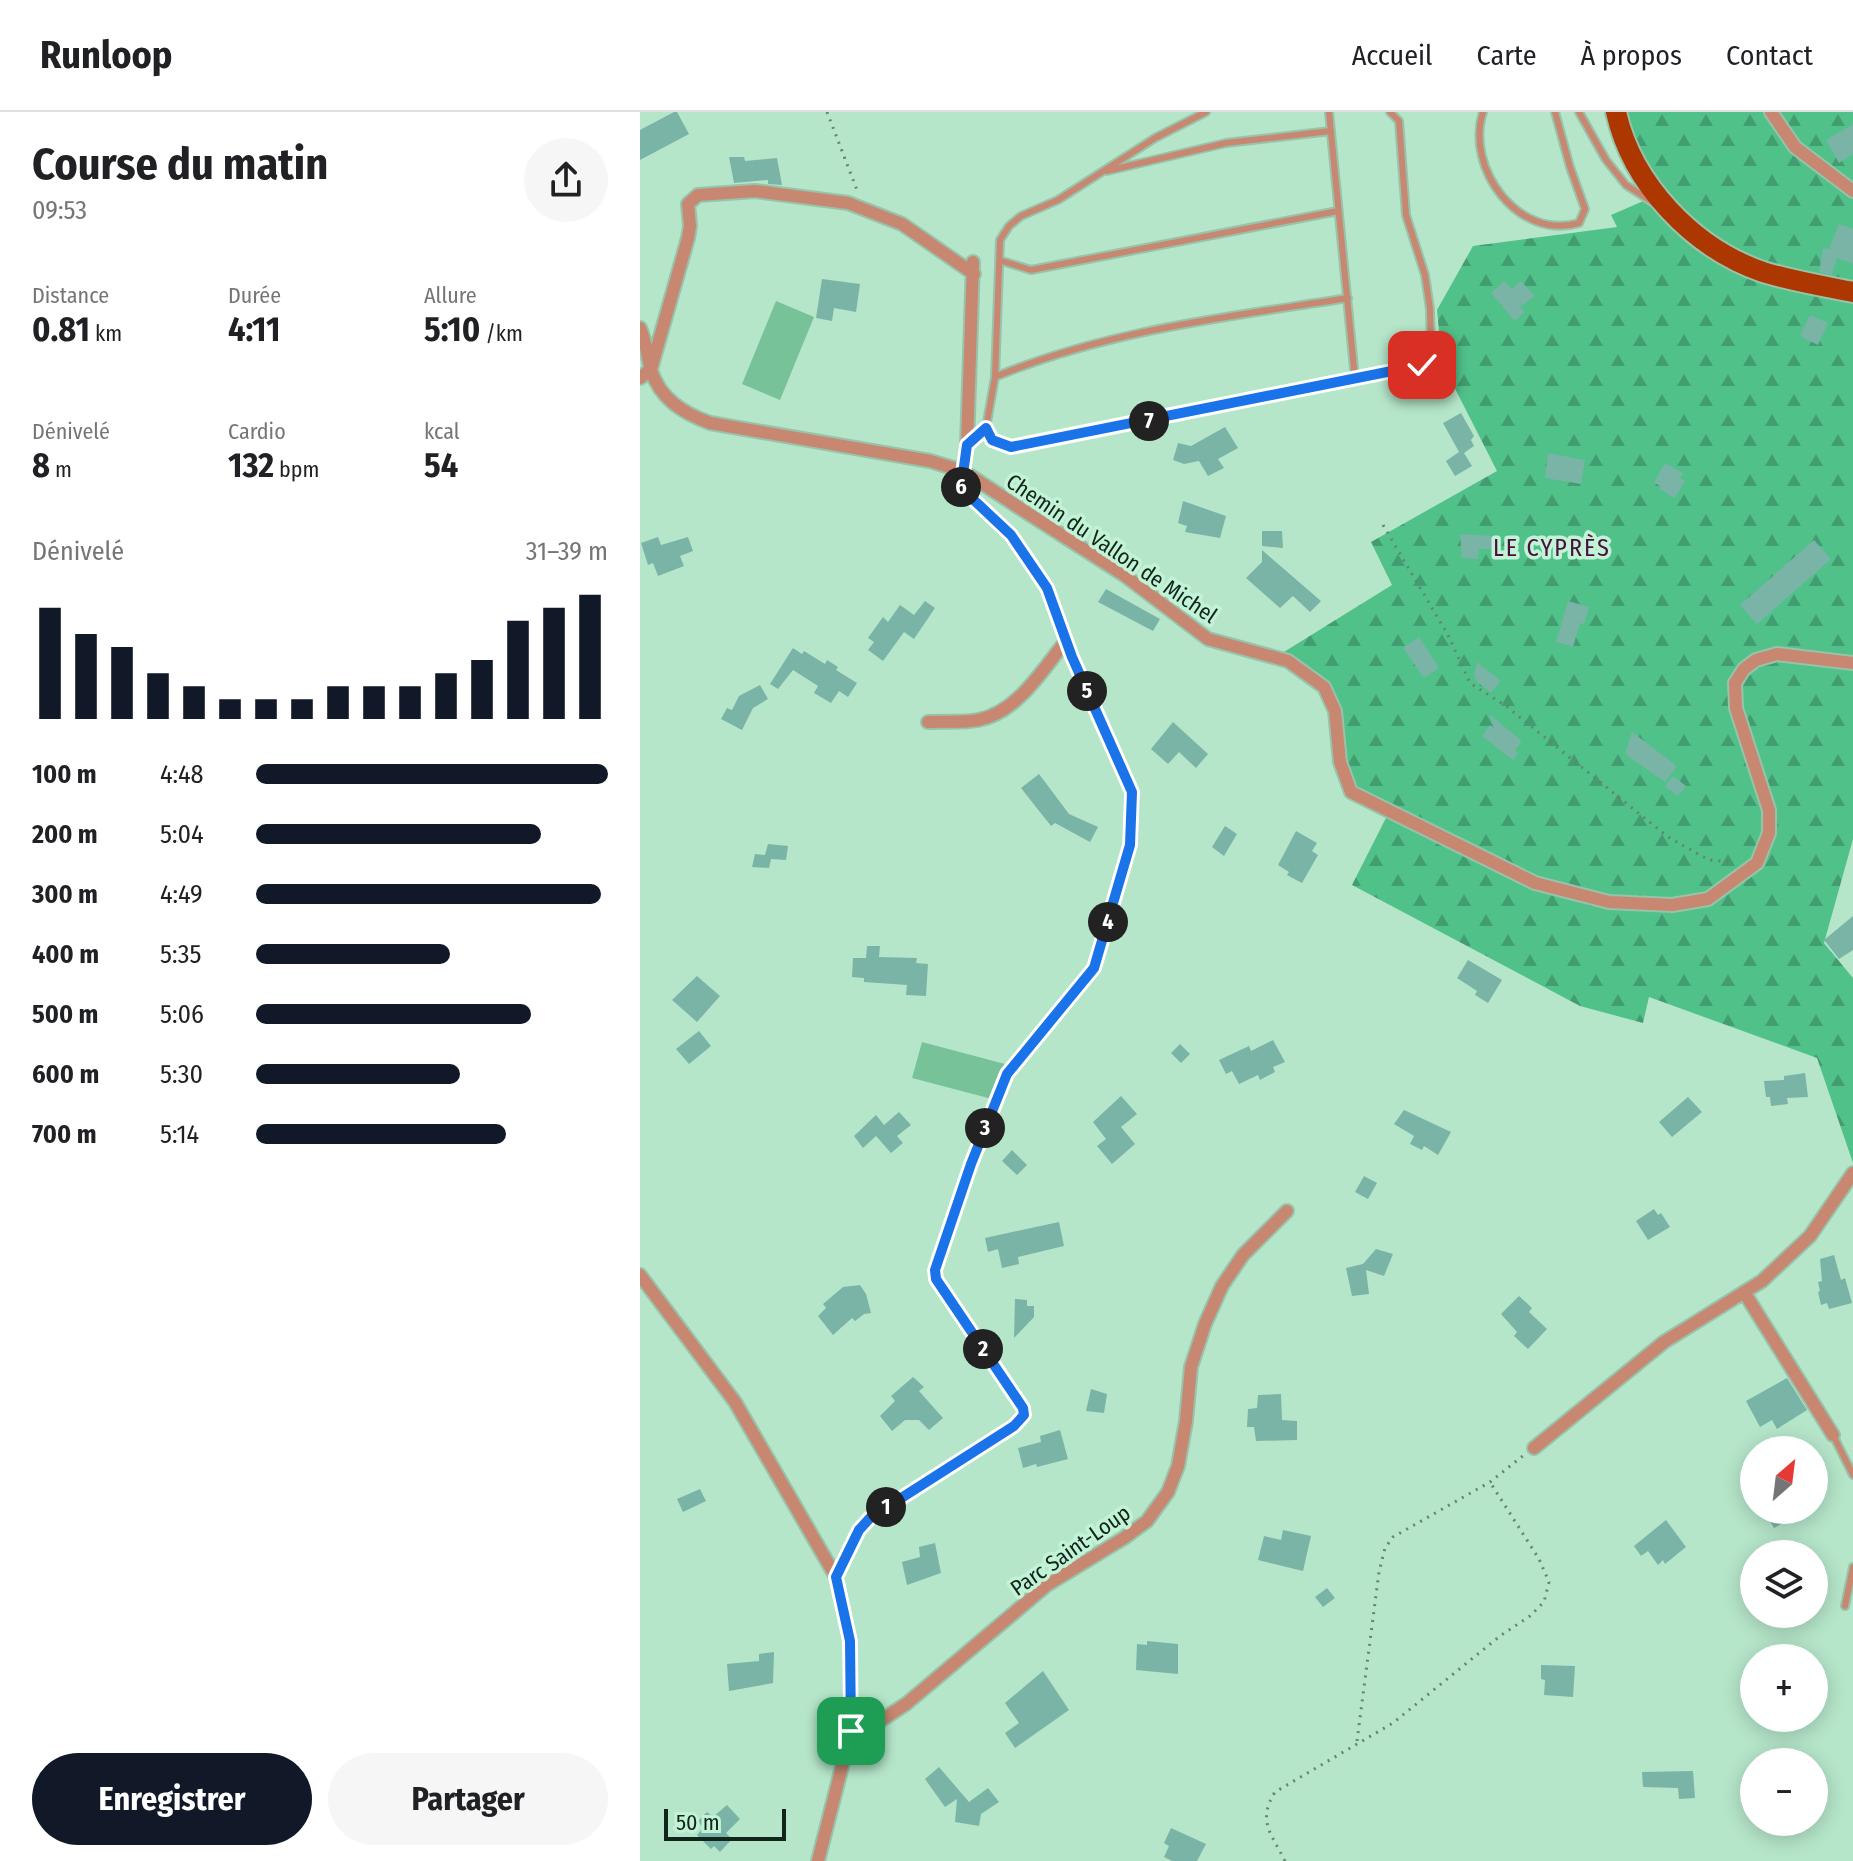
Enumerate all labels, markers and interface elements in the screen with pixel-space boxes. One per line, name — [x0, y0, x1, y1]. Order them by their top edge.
text: Runloop — [40, 32, 172, 78]
text: Accueil — [1352, 39, 1433, 72]
text: Carte — [1477, 39, 1537, 72]
text: À propos — [1581, 39, 1682, 72]
text: Contact — [1726, 39, 1813, 72]
text: Course du matin — [32, 138, 328, 191]
button: share — [524, 138, 608, 222]
text: 09:53 — [32, 195, 87, 226]
text: Distance — [32, 282, 109, 309]
text: Durée — [228, 282, 281, 309]
text: Allure — [424, 282, 477, 309]
text: 0.81 — [32, 309, 90, 350]
text: 4:11 — [228, 309, 280, 350]
text: 5:10 — [424, 309, 480, 350]
text: km — [90, 320, 122, 347]
text: /km — [480, 320, 523, 347]
pin — [1388, 331, 1456, 399]
icon: check — [1400, 343, 1444, 387]
pin: 7 — [1129, 401, 1169, 441]
text: 7 — [1144, 407, 1154, 434]
text: Dénivelé — [32, 418, 110, 445]
text: Cardio — [228, 418, 286, 445]
text: kcal — [424, 418, 460, 445]
text: 8 — [32, 445, 50, 486]
text: 132 — [228, 445, 274, 486]
text: 54 — [424, 445, 458, 486]
text: m — [50, 456, 72, 483]
text: bpm — [274, 456, 319, 483]
pin: 6 — [941, 467, 981, 507]
street label: Chemin du Vallon de Michel — [1001, 468, 1222, 629]
text: 6 — [955, 473, 967, 500]
district label: LE CYPRÈS — [1493, 533, 1611, 562]
text: Dénivelé — [32, 536, 124, 567]
text: 31–39 m — [526, 536, 608, 567]
pin: 5 — [1067, 671, 1107, 711]
text: 5 — [1082, 677, 1092, 704]
text: 100 m — [32, 759, 97, 790]
text: 4:48 — [160, 759, 204, 790]
text: 200 m — [32, 819, 98, 850]
text: 5:04 — [160, 819, 204, 850]
text: 300 m — [32, 879, 98, 910]
text: 4:49 — [160, 879, 203, 910]
pin: 4 — [1088, 902, 1128, 942]
text: 4 — [1102, 908, 1114, 935]
text: 400 m — [32, 939, 99, 970]
text: 5:35 — [160, 939, 201, 970]
text: 500 m — [32, 999, 98, 1030]
text: 5:06 — [160, 999, 204, 1030]
text: 600 m — [32, 1059, 99, 1090]
text: 5:30 — [160, 1059, 203, 1090]
pin: 3 — [965, 1108, 1005, 1148]
text: 3 — [980, 1114, 990, 1141]
text: 700 m — [32, 1119, 96, 1150]
text: 5:14 — [160, 1119, 199, 1150]
pin: 2 — [963, 1329, 1003, 1369]
text: 2 — [978, 1335, 988, 1362]
north arrow — [1740, 1436, 1828, 1524]
map controls — [1740, 1436, 1828, 1836]
pin: 1 — [866, 1487, 906, 1527]
text: 1 — [881, 1493, 891, 1520]
street label: Parc Saint-Loup — [1005, 1499, 1135, 1602]
button: layers — [1740, 1540, 1828, 1628]
button: + — [1740, 1644, 1828, 1732]
pin — [817, 1697, 885, 1765]
icon: arrive — [829, 1709, 873, 1753]
button: − — [1740, 1748, 1828, 1836]
button: Enregistrer — [32, 1753, 312, 1845]
button: Partager — [328, 1753, 608, 1845]
scale bar — [664, 1805, 786, 1841]
text: 50 m — [676, 1809, 720, 1836]

